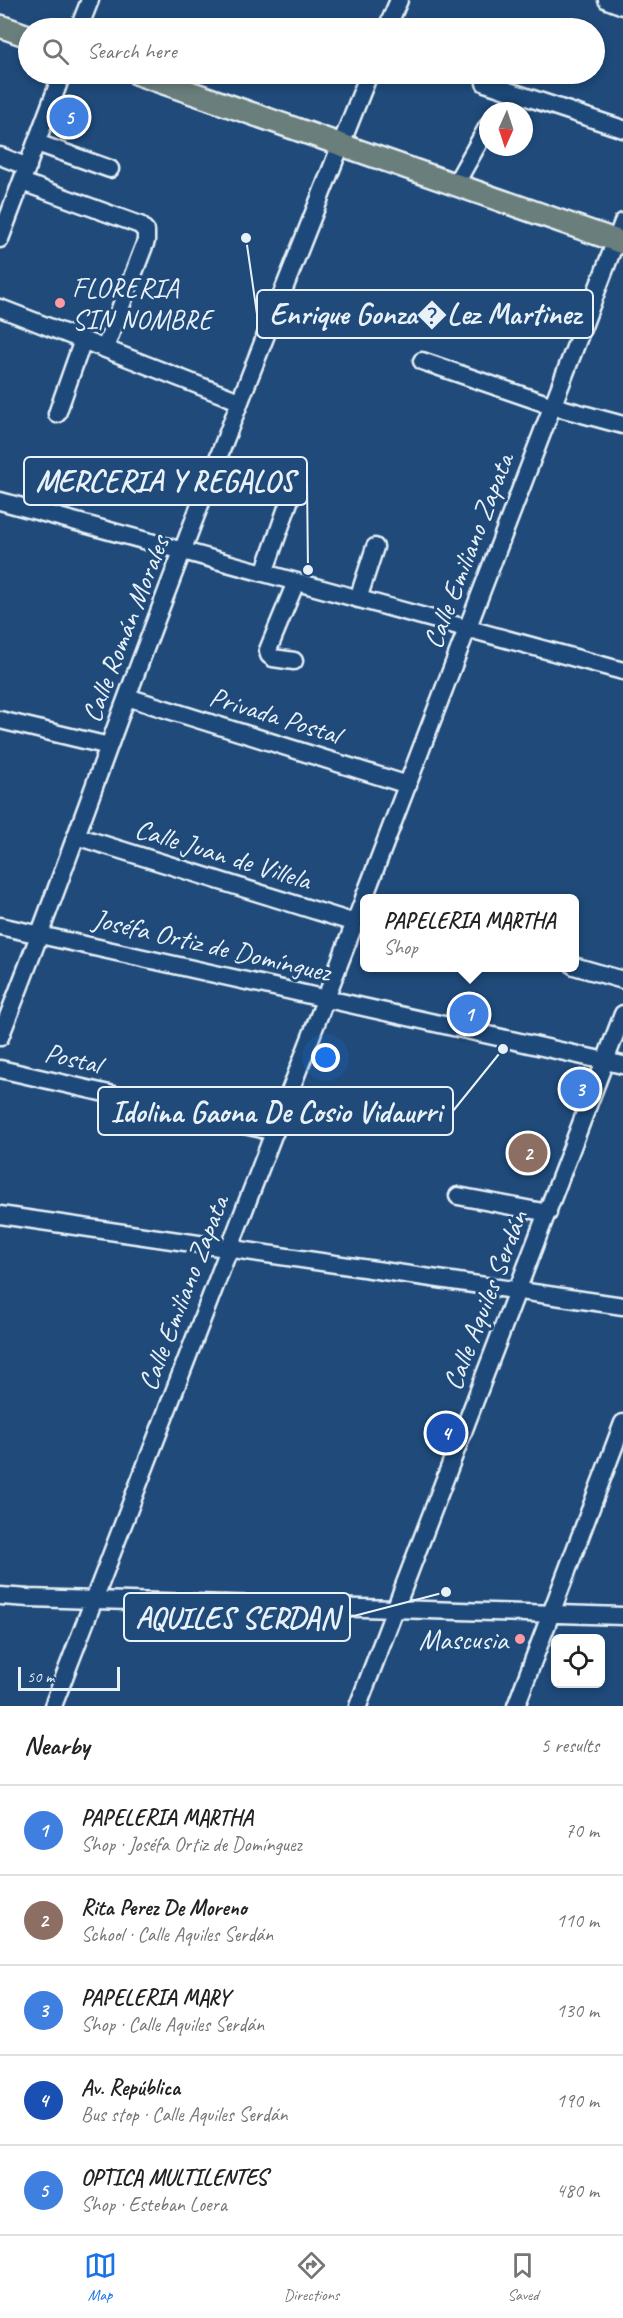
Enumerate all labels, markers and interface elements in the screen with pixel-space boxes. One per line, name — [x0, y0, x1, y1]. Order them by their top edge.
search box — [18, 18, 605, 84]
icon: search — [39, 35, 72, 68]
text: Search here — [87, 37, 177, 65]
pin: 5 — [50, 94, 88, 140]
north arrow — [479, 102, 533, 156]
place label: FLORERIA SIN NOMBRE — [72, 270, 215, 337]
callout: Enrique Gonza�Lez Martinez — [257, 290, 593, 338]
text: Enrique Gonza�Lez Martinez — [270, 295, 584, 333]
marker: FLORERIA SIN NOMBRE — [53, 296, 67, 310]
street label: Calle Emiliano Zapata — [415, 446, 522, 653]
callout: MERCERIA Y REGALOS — [24, 457, 307, 505]
text: MERCERIA Y REGALOS — [36, 462, 299, 500]
street label: Calle Román Morales — [73, 529, 177, 727]
street label: Privada Postal — [205, 679, 350, 753]
street label: Calle Juan de Villela — [131, 811, 317, 898]
popup — [360, 894, 579, 972]
street label: Joséfa Ortiz de Domínguez — [88, 900, 336, 990]
text: PAPELERIA MARTHA — [384, 907, 555, 935]
text: Shop — [384, 935, 418, 960]
pin: 1 — [450, 992, 488, 1036]
street label: Postal — [41, 1035, 110, 1083]
your location — [311, 1043, 340, 1072]
pin: 3 — [560, 1066, 600, 1112]
callout: Idolina Gaona De Cosio Vidaurri — [98, 1087, 453, 1135]
text: Idolina Gaona De Cosio Vidaurri — [110, 1093, 446, 1131]
pin: 2 — [508, 1130, 548, 1176]
street label: Calle Emiliano Zapata — [130, 1188, 237, 1395]
street label: Calle Aquiles Serdán — [435, 1204, 536, 1395]
pin: 4 — [426, 1410, 466, 1456]
callout: AQUILES SERDAN — [124, 1593, 350, 1641]
text: AQUILES SERDAN — [135, 1599, 344, 1637]
place label: Mascusia — [419, 1622, 510, 1657]
marker: Mascusia — [513, 1632, 527, 1646]
map controls — [551, 1634, 605, 1688]
button: locate — [551, 1634, 605, 1688]
scale bar — [18, 1664, 120, 1692]
text: 50 m — [27, 1667, 54, 1687]
text: Nearby — [24, 1729, 89, 1762]
text: 5 results — [540, 1733, 599, 1758]
text: PAPELERIA MARTHA — [81, 1804, 253, 1832]
text: 1 — [39, 1818, 48, 1843]
text: 70 m — [565, 1818, 599, 1843]
text: Shop · Joséfa Ortiz de Domínguez — [81, 1832, 302, 1857]
text: Rita Perez De Moreno — [81, 1894, 247, 1922]
text: 2 — [39, 1908, 48, 1933]
text: 110 m — [556, 1908, 599, 1933]
text: School · Calle Aquiles Serdán — [81, 1922, 273, 1947]
text: PAPELERIA MARY — [81, 1984, 230, 2012]
text: 3 — [39, 1998, 48, 2023]
text: 130 m — [556, 1998, 599, 2023]
text: Shop · Calle Aquiles Serdán — [81, 2012, 264, 2037]
text: Av. República — [81, 2074, 180, 2102]
text: 4 — [39, 2088, 48, 2113]
text: 190 m — [556, 2088, 599, 2113]
text: Bus stop · Calle Aquiles Serdán — [81, 2102, 288, 2127]
text: OPTICA MULTILENTES — [81, 2164, 267, 2192]
text: 5 — [39, 2178, 48, 2203]
text: 480 m — [556, 2178, 599, 2203]
text: Shop · Esteban Loera — [81, 2192, 227, 2217]
tab: Map — [84, 2249, 117, 2305]
tab: Directions — [284, 2249, 339, 2305]
tab: Saved — [506, 2249, 539, 2305]

